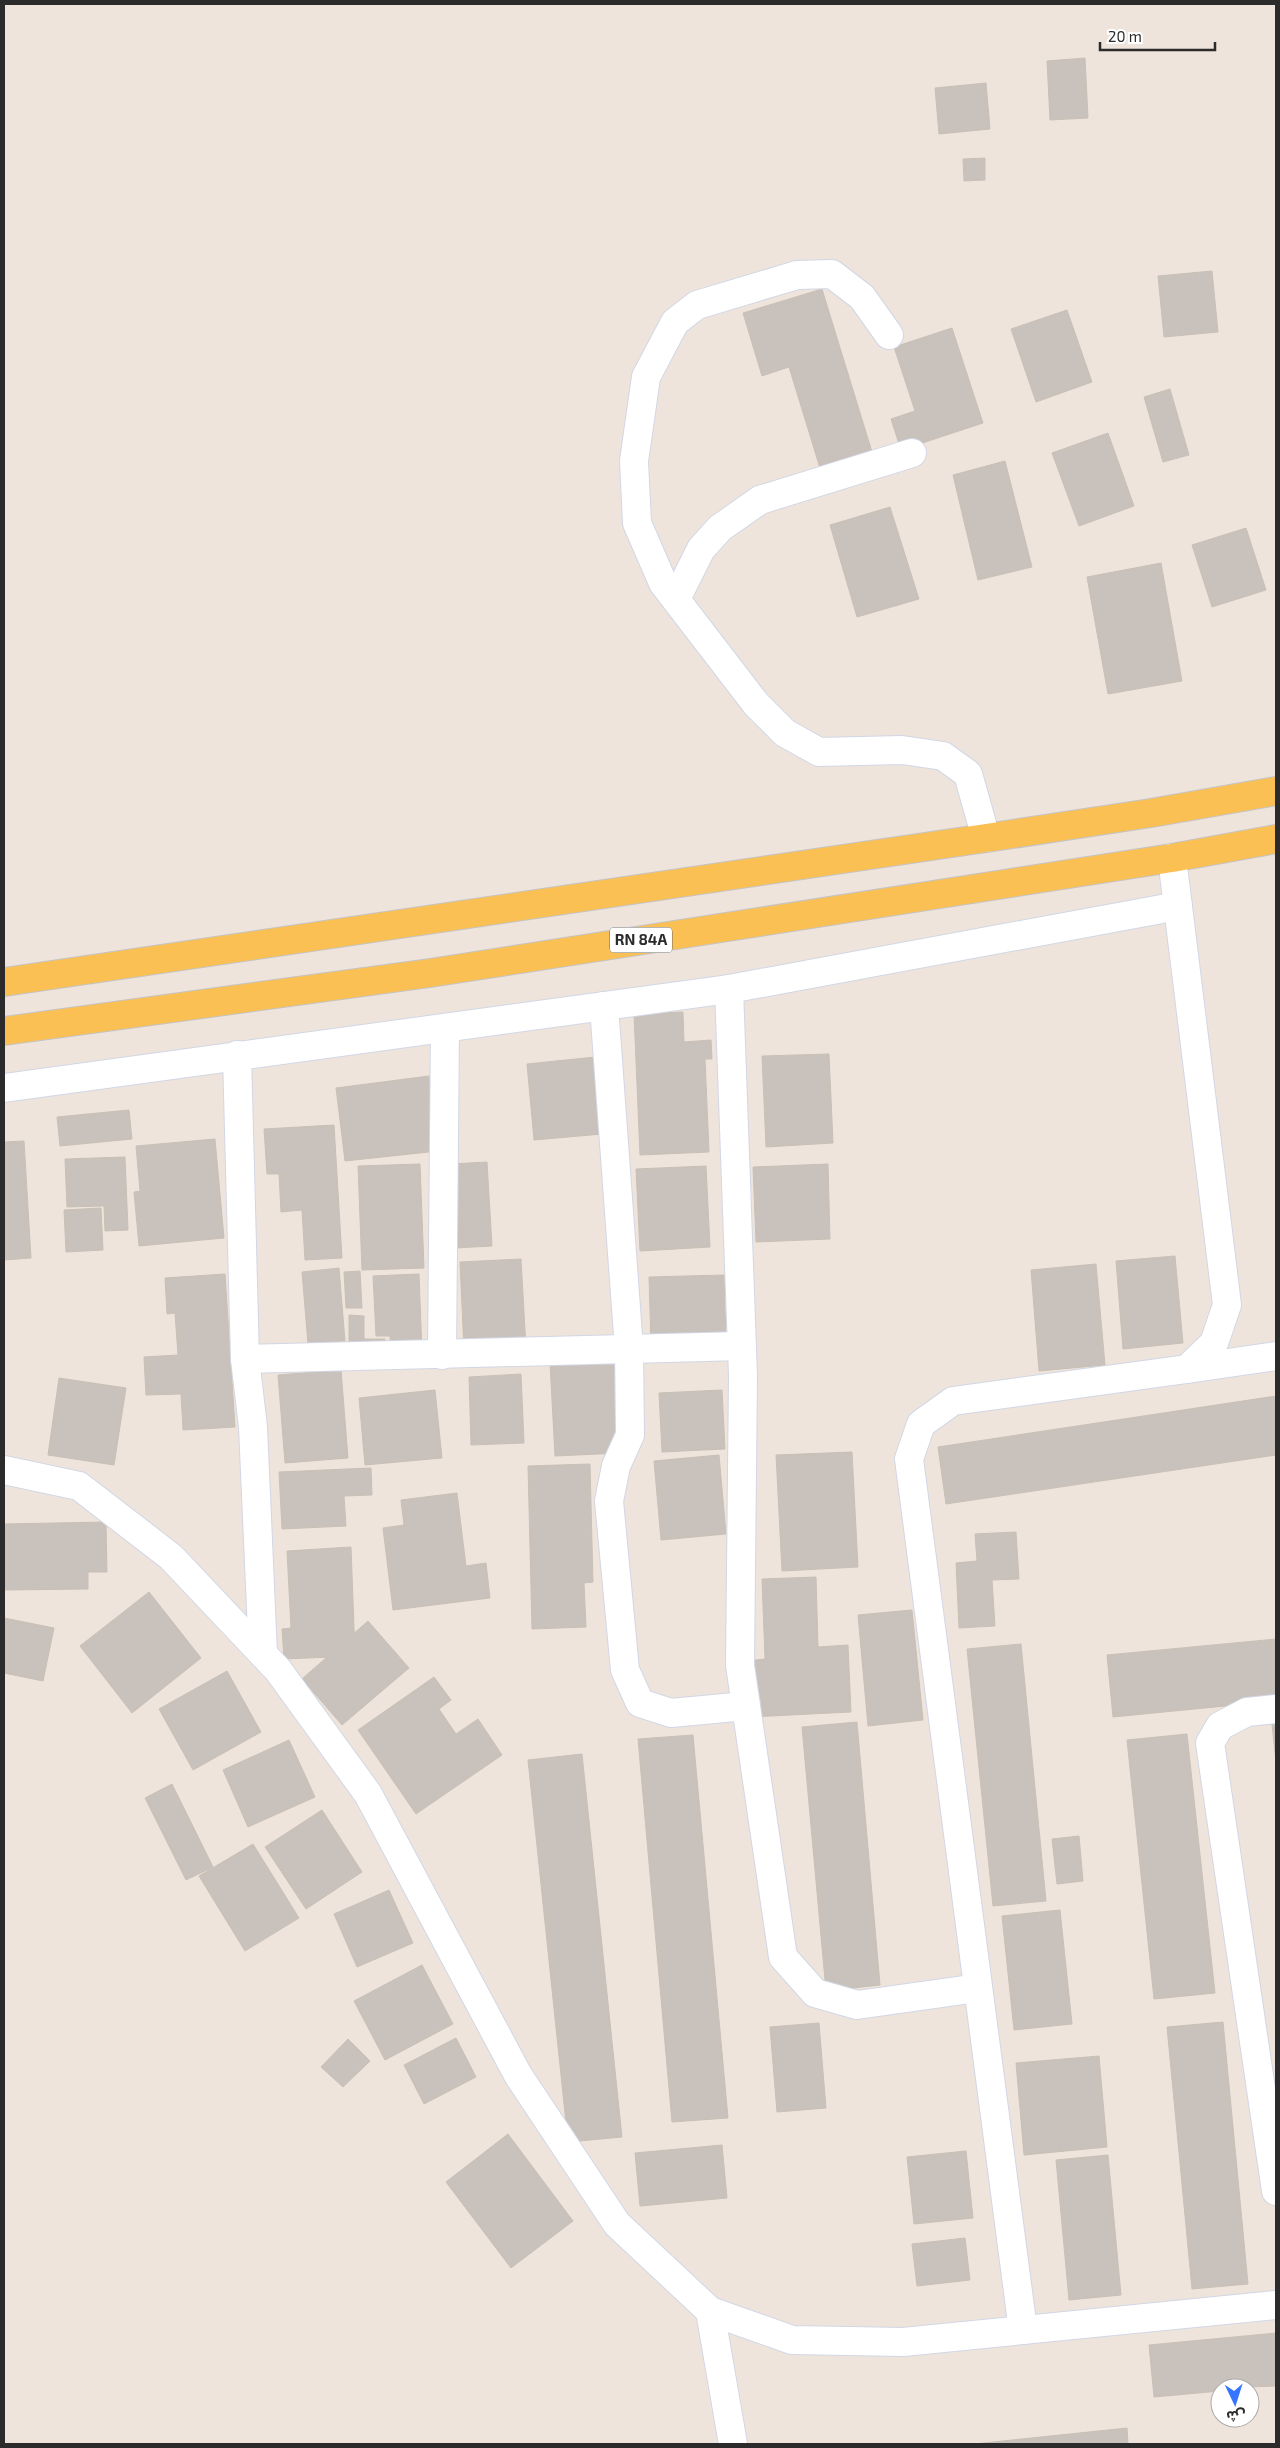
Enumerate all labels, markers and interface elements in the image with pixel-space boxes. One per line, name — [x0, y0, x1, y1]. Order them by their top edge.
scale bar — [1100, 20, 1215, 52]
text: 20 m — [1108, 27, 1142, 45]
road number: RN 84A — [610, 928, 672, 952]
north arrow — [1210, 2378, 1260, 2428]
text: ش — [1226, 2407, 1246, 2426]

